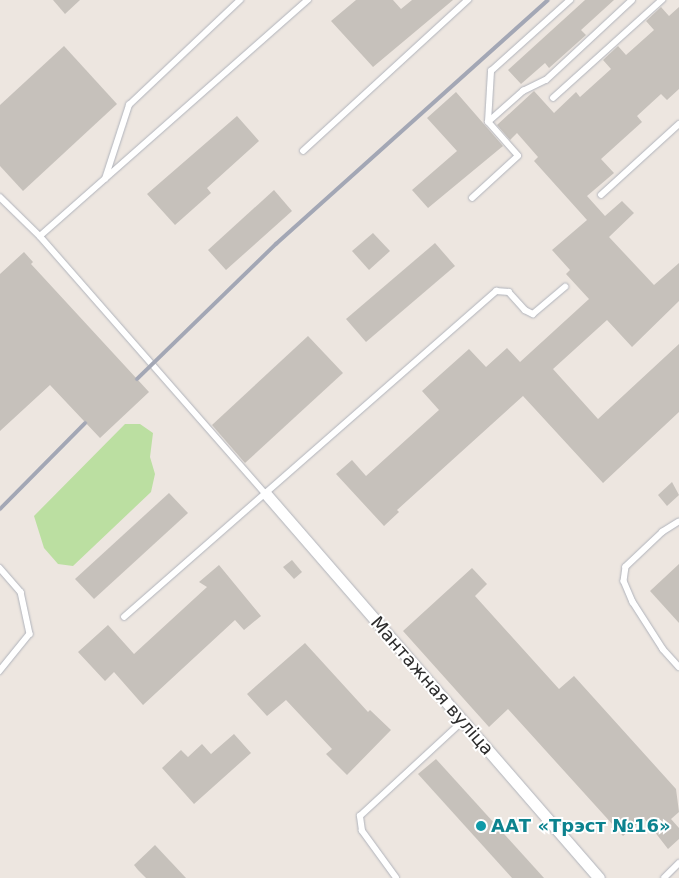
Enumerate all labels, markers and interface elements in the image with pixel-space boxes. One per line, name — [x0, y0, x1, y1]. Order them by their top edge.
street label: Мантажная вуліца — [366, 612, 498, 760]
place label: ААТ «Трэст №16» — [491, 815, 671, 837]
marker: ААТ «Трэст №16» — [475, 820, 487, 832]

